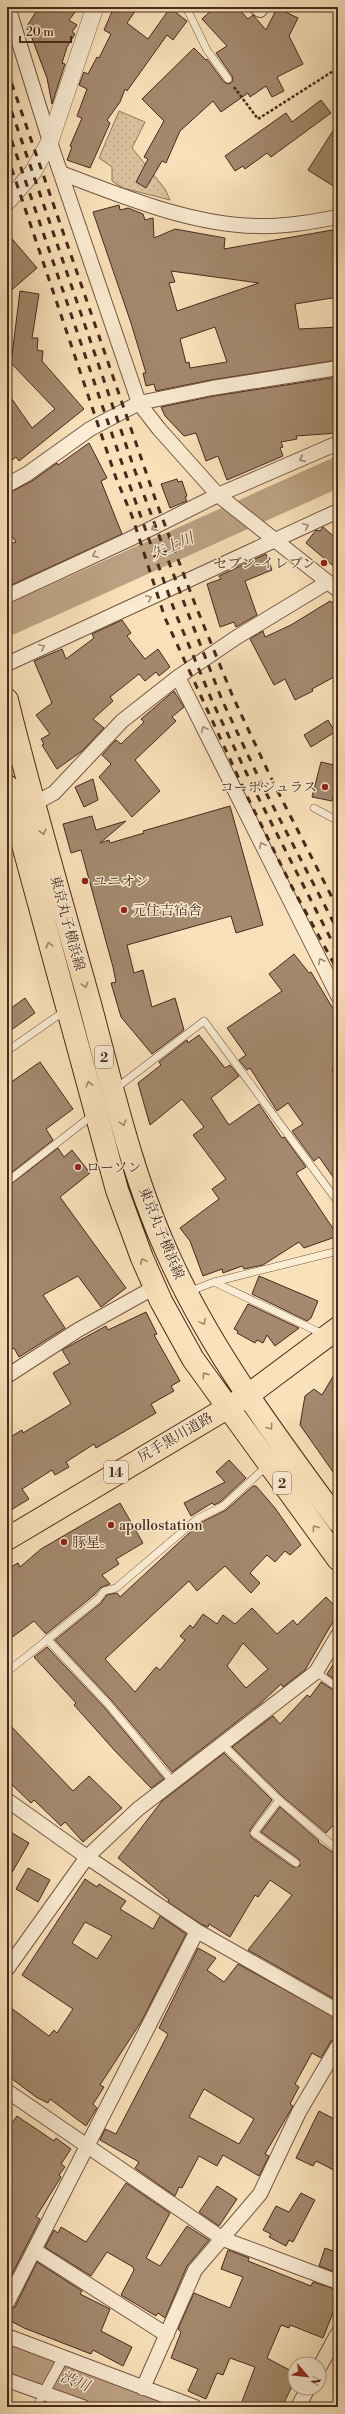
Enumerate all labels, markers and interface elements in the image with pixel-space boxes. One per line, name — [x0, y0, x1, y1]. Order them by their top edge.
scale bar — [20, 18, 71, 44]
text: 20 m — [26, 25, 54, 40]
one-way arrow — [299, 454, 306, 462]
one-way arrow — [150, 523, 158, 531]
one-way arrow — [302, 523, 309, 531]
water label: 矢上川 — [148, 528, 198, 564]
one-way arrow — [92, 550, 99, 558]
place label: セブン-イレブン — [214, 555, 316, 573]
marker: セブン-イレブン — [319, 558, 329, 568]
one-way arrow — [145, 595, 153, 603]
one-way arrow — [38, 644, 46, 652]
one-way arrow — [201, 726, 209, 733]
place label: コーポジュラス — [220, 779, 317, 797]
marker: コーポジュラス — [320, 782, 330, 792]
one-way arrow — [38, 829, 47, 836]
one-way arrow — [259, 842, 267, 849]
place label: ユニオン — [93, 873, 149, 891]
street label: 東京丸子横浜線 — [46, 874, 88, 973]
marker: ユニオン — [80, 876, 90, 886]
place label: 元住吉宿舎 — [132, 902, 202, 920]
marker: 元住吉宿舎 — [119, 905, 129, 915]
one-way arrow — [45, 942, 54, 949]
one-way arrow — [318, 958, 325, 966]
one-way arrow — [80, 981, 88, 988]
road number: 2 — [95, 1046, 113, 1068]
one-way arrow — [85, 1080, 94, 1087]
one-way arrow — [118, 1120, 127, 1127]
place label: ローソン — [86, 1159, 141, 1177]
marker: ローソン — [73, 1162, 83, 1172]
street label: 東京丸子横浜線 — [134, 1185, 188, 1282]
one-way arrow — [140, 1258, 148, 1266]
one-way arrow — [198, 1317, 205, 1325]
one-way arrow — [203, 1373, 210, 1380]
street label: 尻手黒川道路 — [135, 1409, 216, 1467]
one-way arrow — [265, 1423, 272, 1430]
road number: 14 — [104, 1461, 128, 1483]
road number: 2 — [273, 1472, 291, 1494]
place label: apollostation — [119, 1517, 203, 1535]
marker: apollostation — [106, 1520, 116, 1530]
one-way arrow — [313, 1525, 320, 1532]
place label: 豚星。 — [72, 1534, 114, 1552]
marker: 豚星。 — [59, 1537, 69, 1547]
north arrow — [287, 2356, 327, 2396]
water label: 渋川 — [57, 2367, 94, 2396]
text: N — [307, 2373, 323, 2388]

